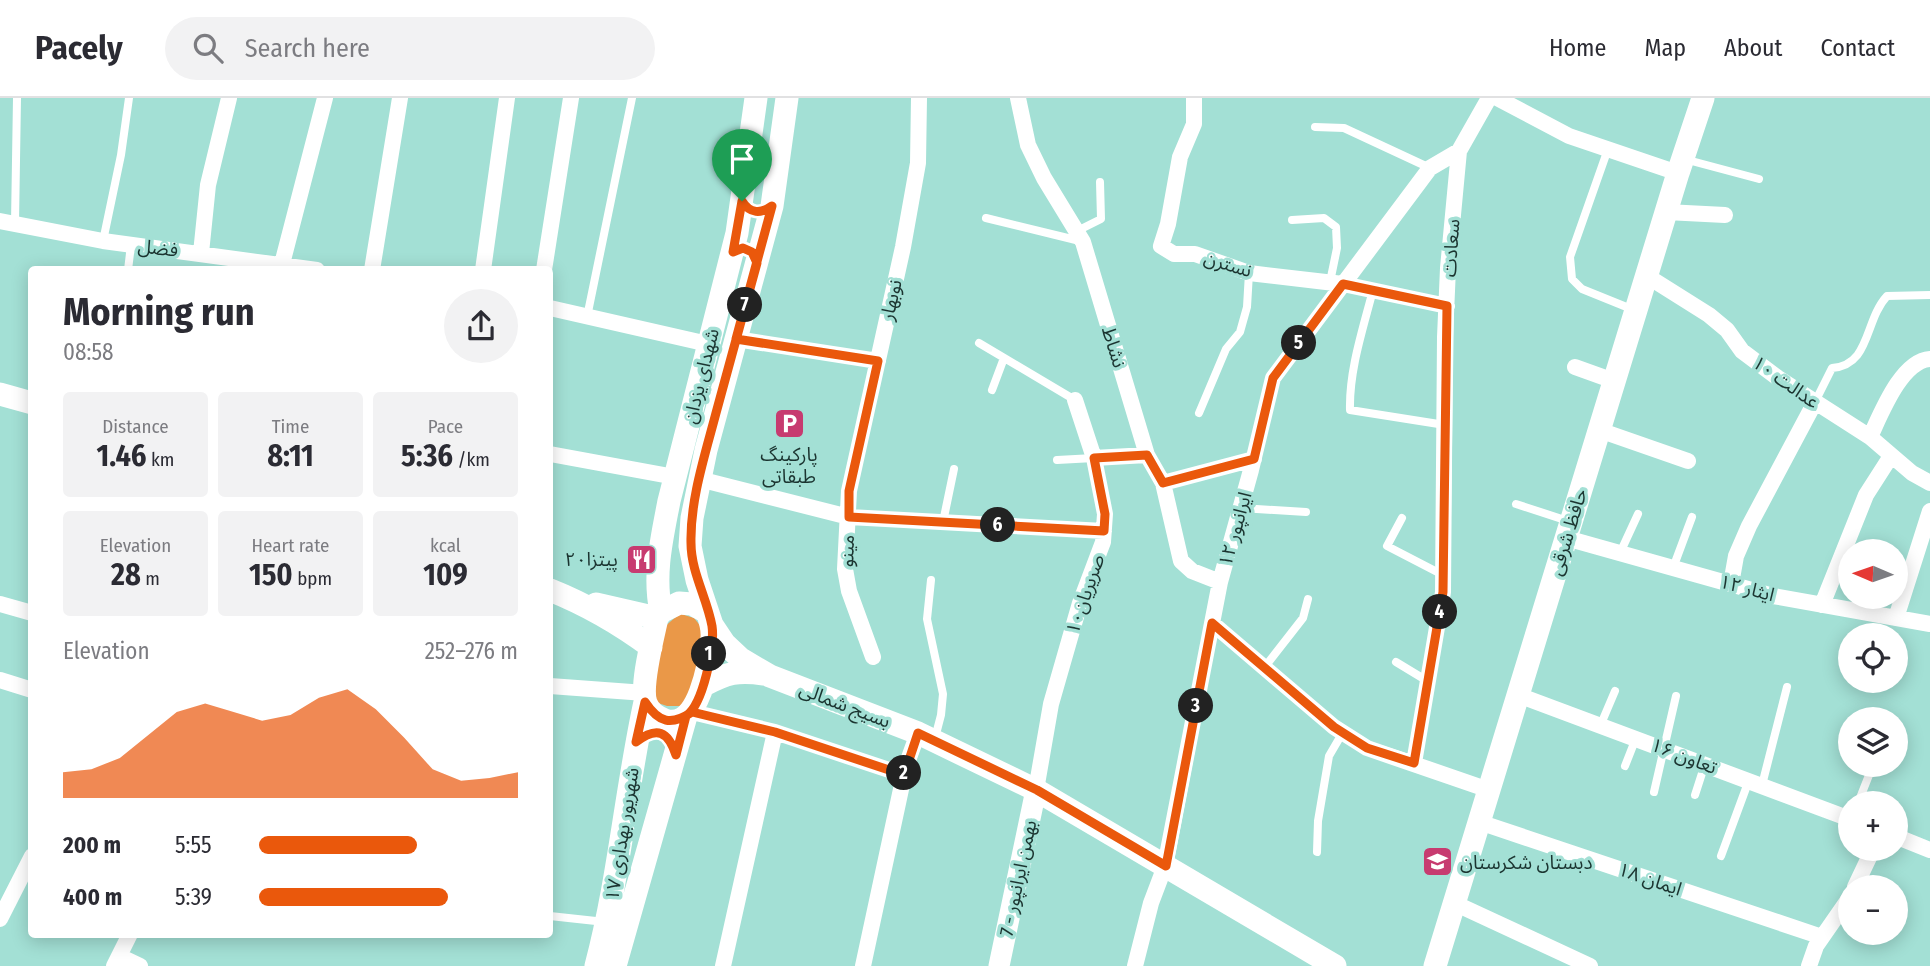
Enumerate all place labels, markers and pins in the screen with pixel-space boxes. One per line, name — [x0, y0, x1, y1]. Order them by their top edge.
pin — [712, 129, 772, 201]
pin: 7 — [728, 288, 762, 322]
pin: 5 — [1282, 326, 1316, 360]
parking icon: پارکینگ طبقاتی — [772, 406, 806, 440]
place label: پارکینگ طبقاتی — [760, 443, 818, 488]
pin: 6 — [981, 508, 1016, 542]
restaurant icon: پیتزا۲۰ — [624, 542, 658, 576]
place label: پیتزا۲۰ — [565, 548, 618, 572]
pin: 4 — [1422, 594, 1458, 630]
pin: 1 — [692, 636, 726, 672]
pin: 3 — [1178, 688, 1214, 724]
pin: 2 — [886, 756, 922, 790]
school or university icon: دبستان شکرستان — [1420, 845, 1454, 879]
place label: دبستان شکرستان — [1460, 851, 1592, 874]

